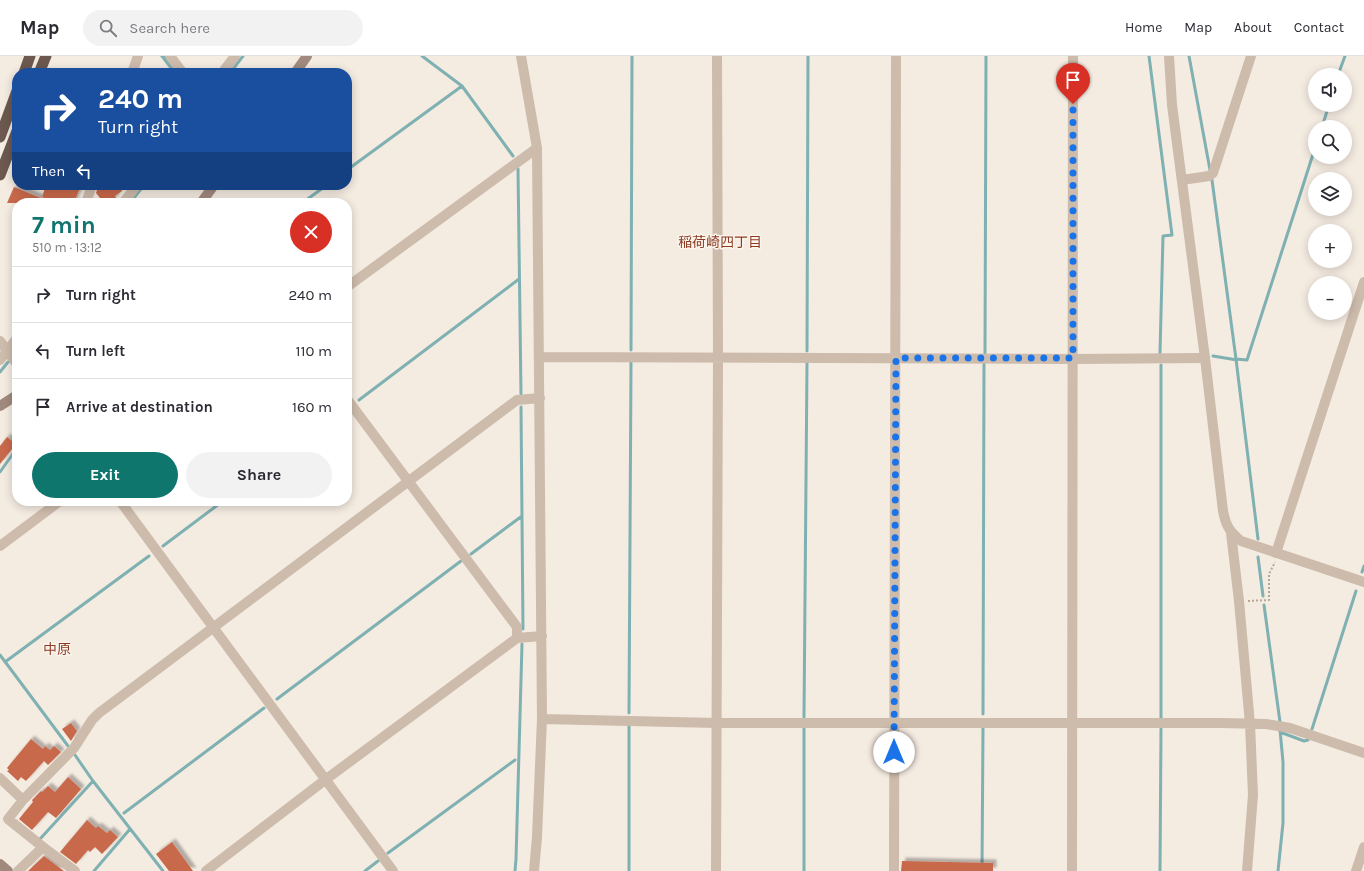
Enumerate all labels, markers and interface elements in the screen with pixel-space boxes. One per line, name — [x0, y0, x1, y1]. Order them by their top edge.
search box — [83, 10, 363, 46]
text: Map — [20, 17, 59, 39]
icon: search — [97, 17, 119, 39]
text: Search here — [129, 19, 210, 37]
text: Home — [1125, 19, 1162, 36]
text: Map — [1184, 19, 1212, 36]
text: About — [1234, 19, 1272, 36]
text: Contact — [1294, 19, 1344, 36]
pin — [1056, 63, 1090, 104]
map controls — [1308, 68, 1352, 320]
button: sound — [1308, 68, 1352, 112]
icon: arrive — [1062, 69, 1084, 91]
text: 240 m — [98, 82, 183, 115]
icon: right — [32, 84, 84, 136]
text: Turn right — [98, 116, 178, 138]
button: search — [1308, 120, 1352, 164]
icon: left — [73, 160, 95, 182]
text: Then — [32, 162, 65, 180]
button: layers — [1308, 172, 1352, 216]
text: 7 min — [32, 211, 96, 239]
button: close — [290, 211, 332, 253]
button: + — [1308, 224, 1352, 268]
district label: 稲荷崎四丁目 — [678, 234, 762, 251]
text: 510 m · 13:12 — [32, 240, 102, 255]
button: − — [1308, 276, 1352, 320]
icon: right — [32, 284, 54, 306]
text: Turn right — [66, 286, 136, 304]
text: 240 m — [288, 286, 332, 304]
icon: left — [32, 340, 54, 362]
text: Turn left — [66, 342, 125, 360]
text: 110 m — [296, 342, 332, 360]
icon: arrive — [32, 396, 54, 418]
text: Arrive at destination — [66, 398, 213, 416]
text: 160 m — [292, 398, 332, 416]
button: Exit — [32, 452, 178, 498]
button: Share — [186, 452, 332, 498]
district label: 中原 — [43, 641, 71, 658]
position arrow — [873, 731, 915, 773]

